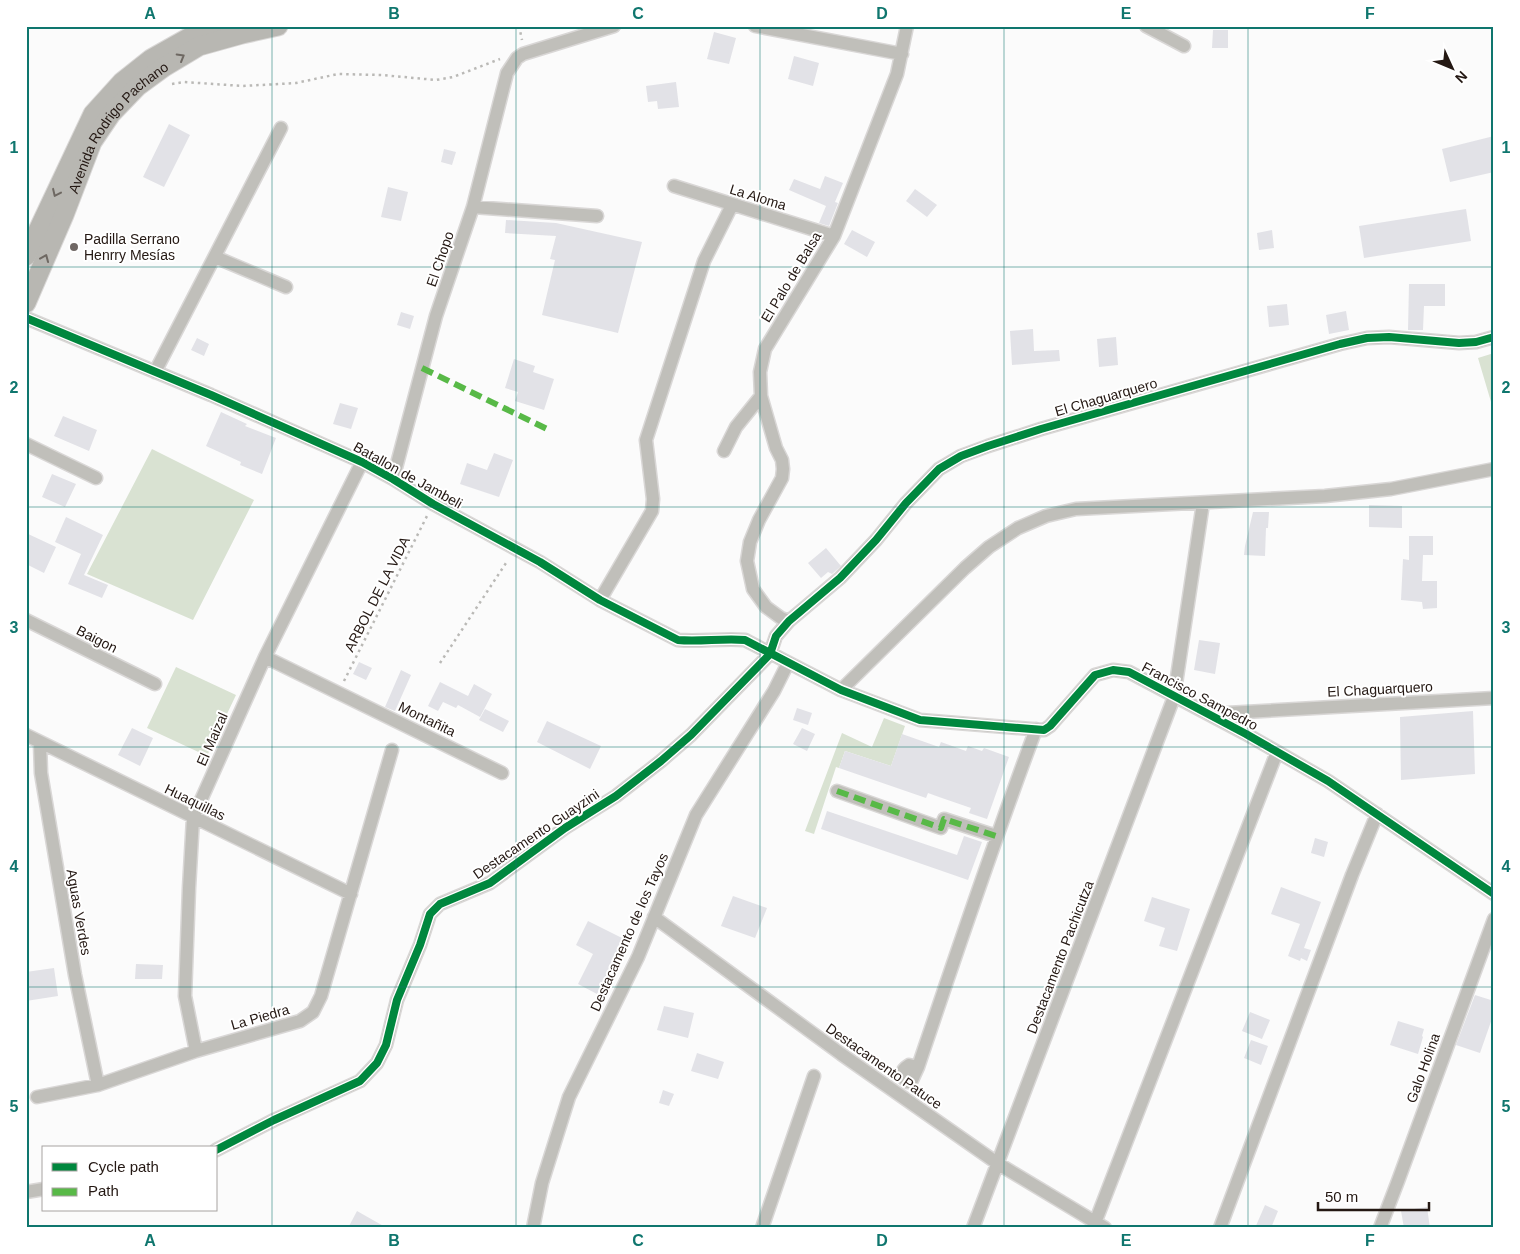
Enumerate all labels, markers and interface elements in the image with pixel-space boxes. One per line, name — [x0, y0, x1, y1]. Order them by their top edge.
text: A — [144, 5, 156, 22]
text: B — [388, 5, 400, 22]
text: C — [632, 5, 644, 22]
text: D — [876, 5, 888, 22]
text: E — [1121, 5, 1132, 22]
text: F — [1365, 5, 1375, 22]
north arrow — [1428, 42, 1478, 92]
one-way arrow — [176, 53, 185, 63]
street label: Avenida Rodrigo Pachano — [65, 58, 172, 196]
text: N — [1452, 68, 1471, 86]
text: 1 — [10, 139, 19, 156]
text: 1 — [1502, 139, 1511, 156]
street label: La Aloma — [728, 181, 788, 213]
one-way arrow — [52, 188, 62, 197]
street label: El Chopo — [423, 229, 457, 289]
street label: El Palo de Balsa — [758, 229, 824, 325]
place label: Padilla Serrano Henrry Mesías — [84, 231, 180, 263]
marker: Padilla Serrano Henrry Mesías — [68, 241, 80, 253]
one-way arrow — [39, 254, 50, 263]
street label: El Chaguarquero — [1053, 375, 1159, 419]
text: 2 — [10, 379, 19, 396]
text: 2 — [1502, 379, 1511, 396]
street label: Batallon de Jambeli — [351, 438, 465, 512]
street label: ARBOL DE LA VIDA — [341, 533, 413, 654]
text: 3 — [10, 619, 19, 636]
text: 3 — [1502, 619, 1511, 636]
street label: Baigon — [74, 622, 120, 656]
street label: Francisco Sampedro — [1139, 659, 1261, 733]
street label: El Chaguarquero — [1327, 678, 1433, 700]
street label: Montañita — [396, 698, 458, 740]
street label: El Maizal — [193, 710, 231, 768]
street label: Huaquillas — [162, 780, 228, 824]
street label: Destacamento Guayzini — [470, 786, 602, 882]
street label: Destacamento de los Tayos — [587, 850, 671, 1014]
text: 4 — [10, 858, 19, 875]
text: 4 — [1502, 858, 1511, 875]
street label: Aguas Verdes — [64, 868, 94, 956]
street label: Destacamento Pachicutza — [1023, 878, 1097, 1036]
street label: La Piedra — [229, 1001, 291, 1033]
street label: Destacamento Patuce — [823, 1020, 945, 1112]
street label: Galo Holina — [1403, 1031, 1443, 1105]
text: 5 — [10, 1098, 19, 1115]
text: 5 — [1502, 1098, 1511, 1115]
legend — [42, 1146, 218, 1212]
text: Cycle path — [88, 1158, 159, 1175]
scale bar — [1318, 1179, 1429, 1211]
text: Path — [88, 1182, 119, 1199]
text: 50 m — [1325, 1188, 1358, 1205]
text: A — [144, 1232, 156, 1249]
text: B — [388, 1232, 400, 1249]
text: C — [632, 1232, 644, 1249]
text: D — [876, 1232, 888, 1249]
text: E — [1121, 1232, 1132, 1249]
text: F — [1365, 1232, 1375, 1249]

